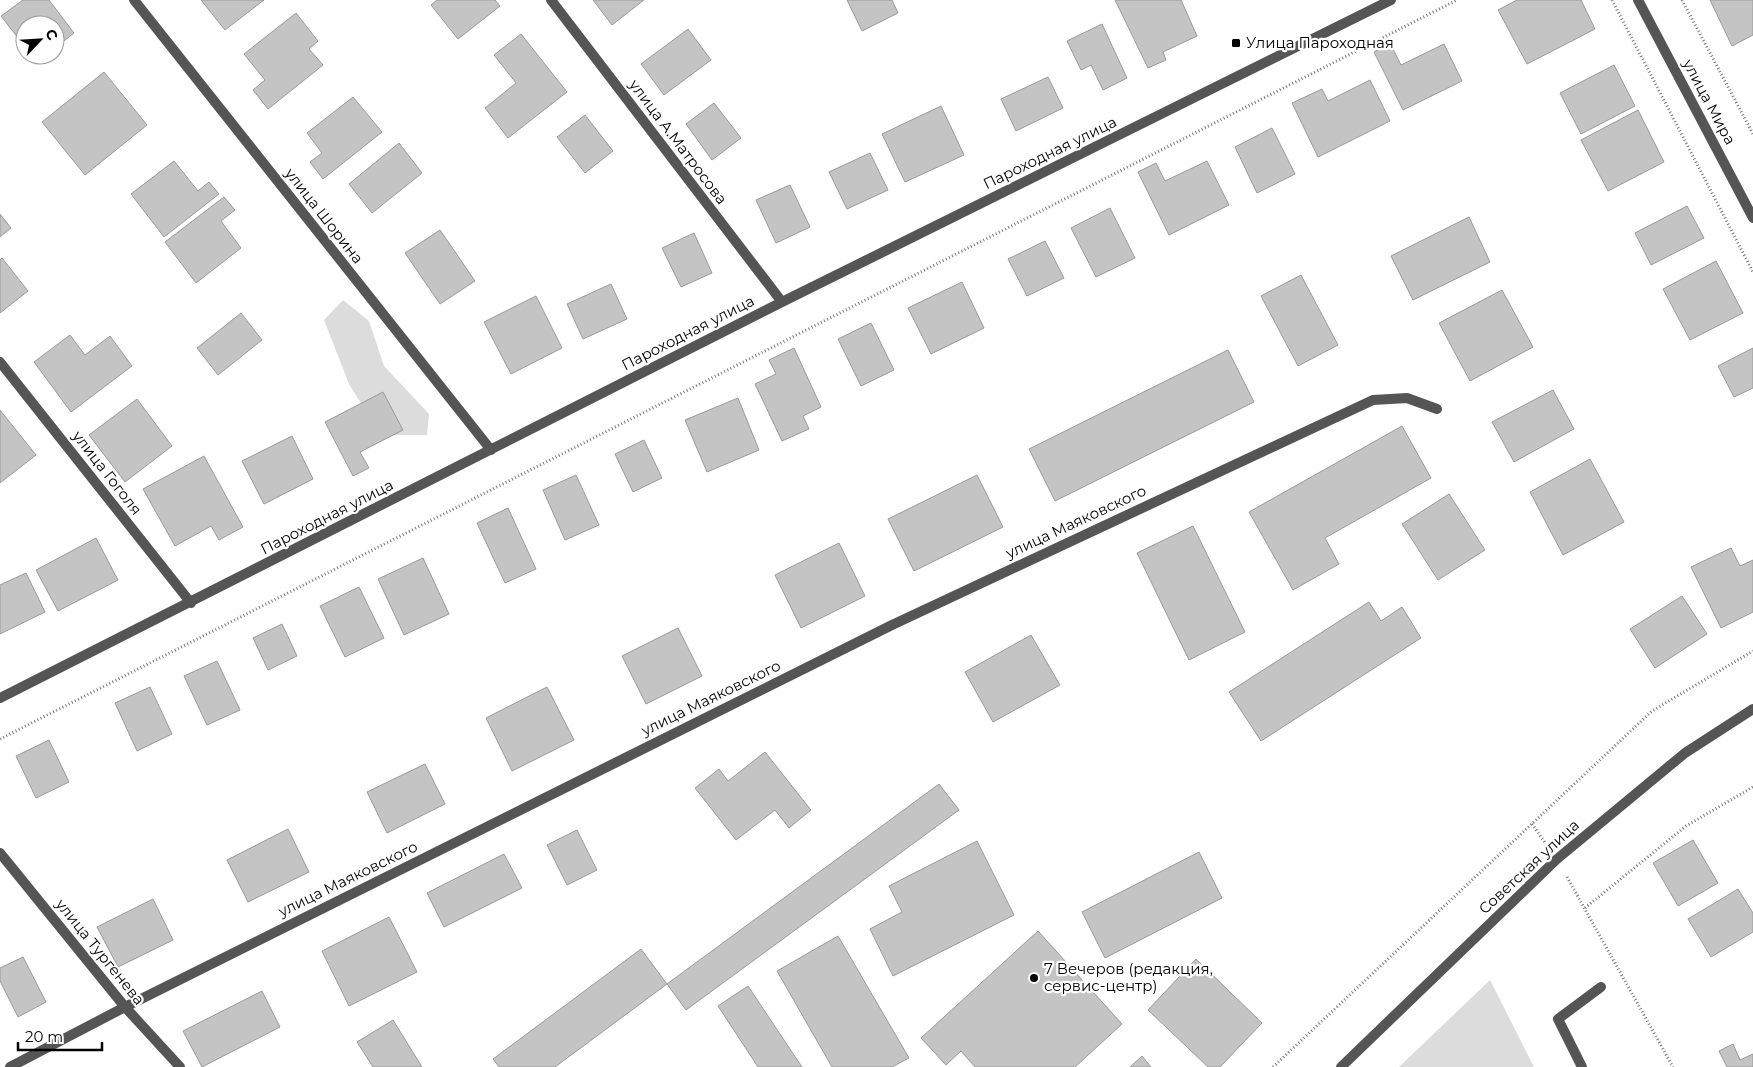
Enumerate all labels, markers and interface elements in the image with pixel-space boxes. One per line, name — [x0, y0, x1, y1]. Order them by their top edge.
north arrow — [15, 15, 65, 65]
text: С — [41, 26, 62, 43]
place label: Улица Пароходная — [1246, 33, 1394, 52]
marker: Улица Пароходная — [1230, 37, 1242, 49]
street label: улица Мира — [1678, 55, 1740, 148]
street label: улица А.Матросова — [625, 75, 732, 208]
street label: Пароходная улица — [980, 112, 1120, 193]
street label: улица Шорина — [281, 163, 368, 267]
street label: Пароходная улица — [618, 291, 757, 374]
street label: улица Гоголя — [68, 426, 146, 519]
street label: Пароходная улица — [257, 475, 396, 558]
street label: улица Маяковского — [1002, 481, 1149, 563]
street label: улица Маяковского — [637, 655, 784, 740]
street label: Советская улица — [1475, 815, 1583, 918]
street label: улица Маяковского — [274, 836, 421, 921]
street label: улица Тургенева — [51, 894, 149, 1009]
place label: 7 Вечеров (редакция, сервис-центр) — [1044, 959, 1213, 995]
marker: 7 Вечеров (редакция, сервис-центр) — [1028, 972, 1040, 984]
scale bar — [18, 1020, 101, 1052]
text: 20 m — [25, 1027, 63, 1046]

